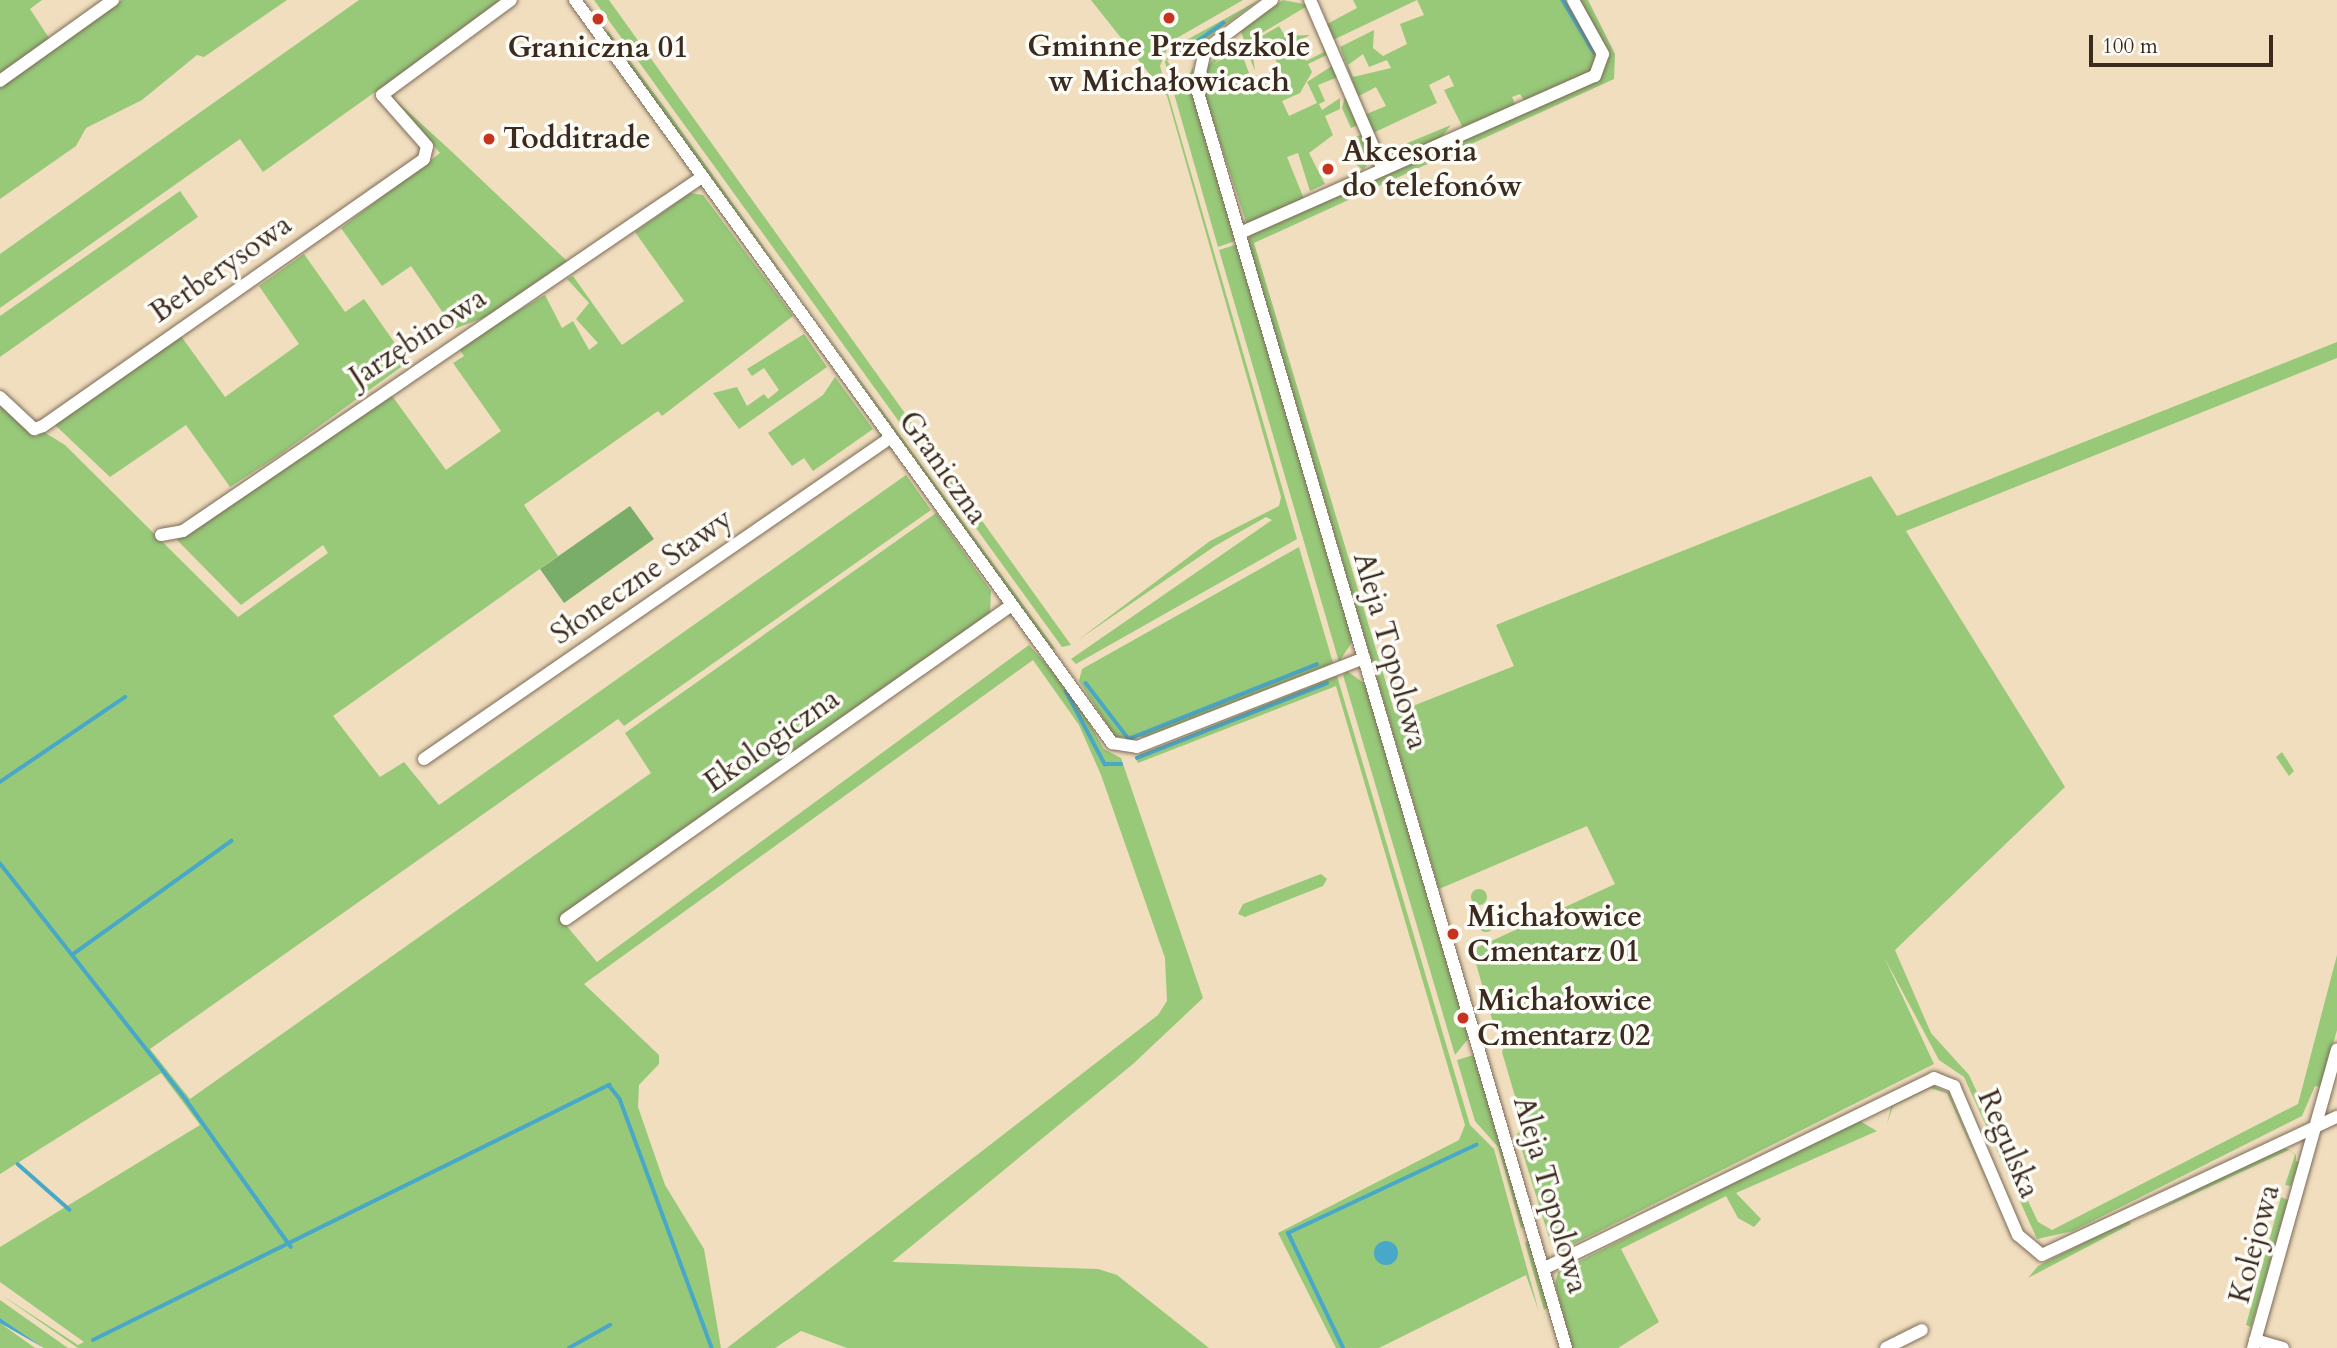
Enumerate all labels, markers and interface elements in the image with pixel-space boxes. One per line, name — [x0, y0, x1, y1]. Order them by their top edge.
marker: Gminne Przedszkole w Michałowicach — [1161, 10, 1177, 26]
marker: Graniczna 01 — [590, 11, 606, 27]
scale bar — [2092, 21, 2276, 65]
place label: Gminne Przedszkole w Michałowicach — [1027, 29, 1311, 100]
place label: Graniczna 01 — [507, 30, 689, 66]
text: 100 m — [2102, 32, 2158, 61]
place label: Todditrade — [503, 121, 651, 157]
marker: Todditrade — [481, 131, 497, 147]
place label: Akcesoria do telefonów — [1342, 134, 1522, 204]
marker: Akcesoria do telefonów — [1320, 161, 1336, 177]
street label: Berberysowa — [143, 207, 299, 331]
street label: Jarzębinowa — [343, 280, 493, 396]
street label: Graniczna — [891, 404, 995, 532]
street label: Słoneczne Stawy — [544, 501, 740, 653]
street label: Aleja Topolowa — [1345, 548, 1435, 754]
street label: Ekologiczna — [697, 681, 847, 801]
place label: Michałowice Cmentarz 01 — [1467, 899, 1642, 970]
marker: Michałowice Cmentarz 01 — [1445, 926, 1461, 942]
place label: Michałowice Cmentarz 02 — [1477, 983, 1652, 1054]
marker: Michałowice Cmentarz 02 — [1455, 1010, 1471, 1026]
street label: Regulska — [1969, 1084, 2047, 1204]
street label: Aleja Topolowa — [1505, 1092, 1595, 1298]
street label: Kolejowa — [2222, 1181, 2288, 1307]

